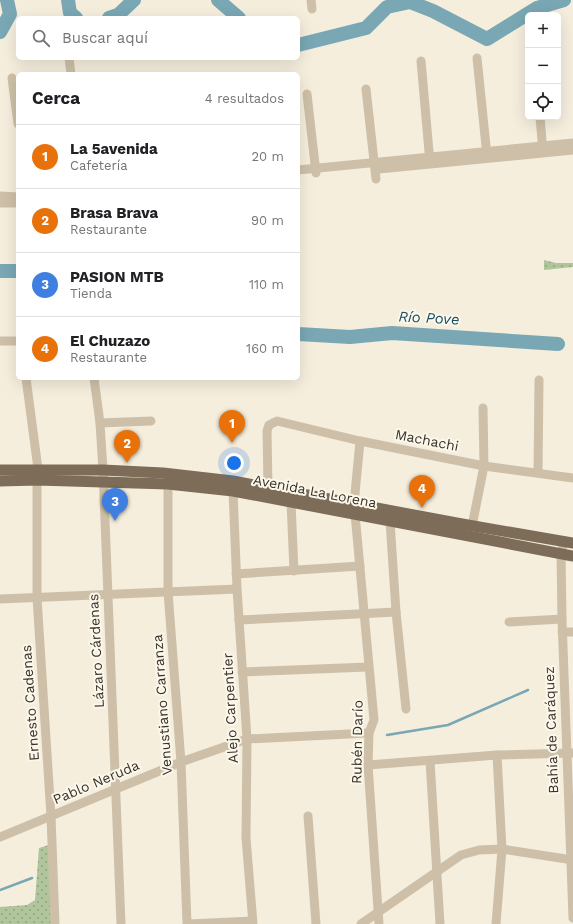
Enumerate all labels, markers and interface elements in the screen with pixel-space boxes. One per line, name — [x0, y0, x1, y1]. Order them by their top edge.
map controls — [525, 12, 561, 120]
button: + — [525, 12, 561, 48]
search box — [16, 16, 300, 60]
icon: search — [30, 27, 52, 49]
text: Buscar aquí — [62, 29, 148, 47]
button: − — [525, 48, 561, 84]
button: locate — [525, 84, 561, 120]
text: Cerca — [32, 88, 80, 108]
text: 4 resultados — [205, 91, 284, 106]
text: La 5avenida — [70, 140, 158, 158]
text: 1 — [42, 149, 48, 164]
text: 20 m — [252, 149, 284, 164]
text: Cafetería — [70, 158, 128, 173]
text: Brasa Brava — [70, 204, 158, 222]
text: 2 — [41, 213, 49, 228]
text: 90 m — [251, 213, 284, 228]
text: Restaurante — [70, 222, 147, 237]
text: PASION MTB — [70, 268, 164, 286]
text: 3 — [41, 277, 49, 292]
text: 110 m — [249, 277, 284, 292]
text: Tienda — [70, 286, 112, 301]
water label: Río Pove — [398, 307, 460, 329]
text: El Chuzazo — [70, 332, 150, 350]
text: 4 — [41, 341, 49, 356]
text: 160 m — [246, 341, 284, 356]
text: Restaurante — [70, 350, 147, 365]
pin: 1 — [219, 410, 245, 443]
street label: Machachi — [394, 426, 460, 454]
pin: 2 — [114, 430, 140, 463]
your location — [224, 453, 244, 473]
street label: Avenida La Lorena — [252, 471, 378, 511]
pin: 4 — [409, 475, 435, 508]
pin: 3 — [102, 488, 128, 521]
street label: Lázaro Cárdenas — [85, 594, 107, 708]
street label: Venustiano Carranza — [149, 634, 175, 776]
street label: Ernesto Cadenas — [18, 644, 42, 762]
street label: Alejo Carpentier — [219, 652, 241, 764]
street label: Bahía de Caráquez — [541, 666, 561, 794]
street label: Rubén Darío — [348, 700, 366, 784]
street label: Pablo Neruda — [51, 757, 142, 807]

